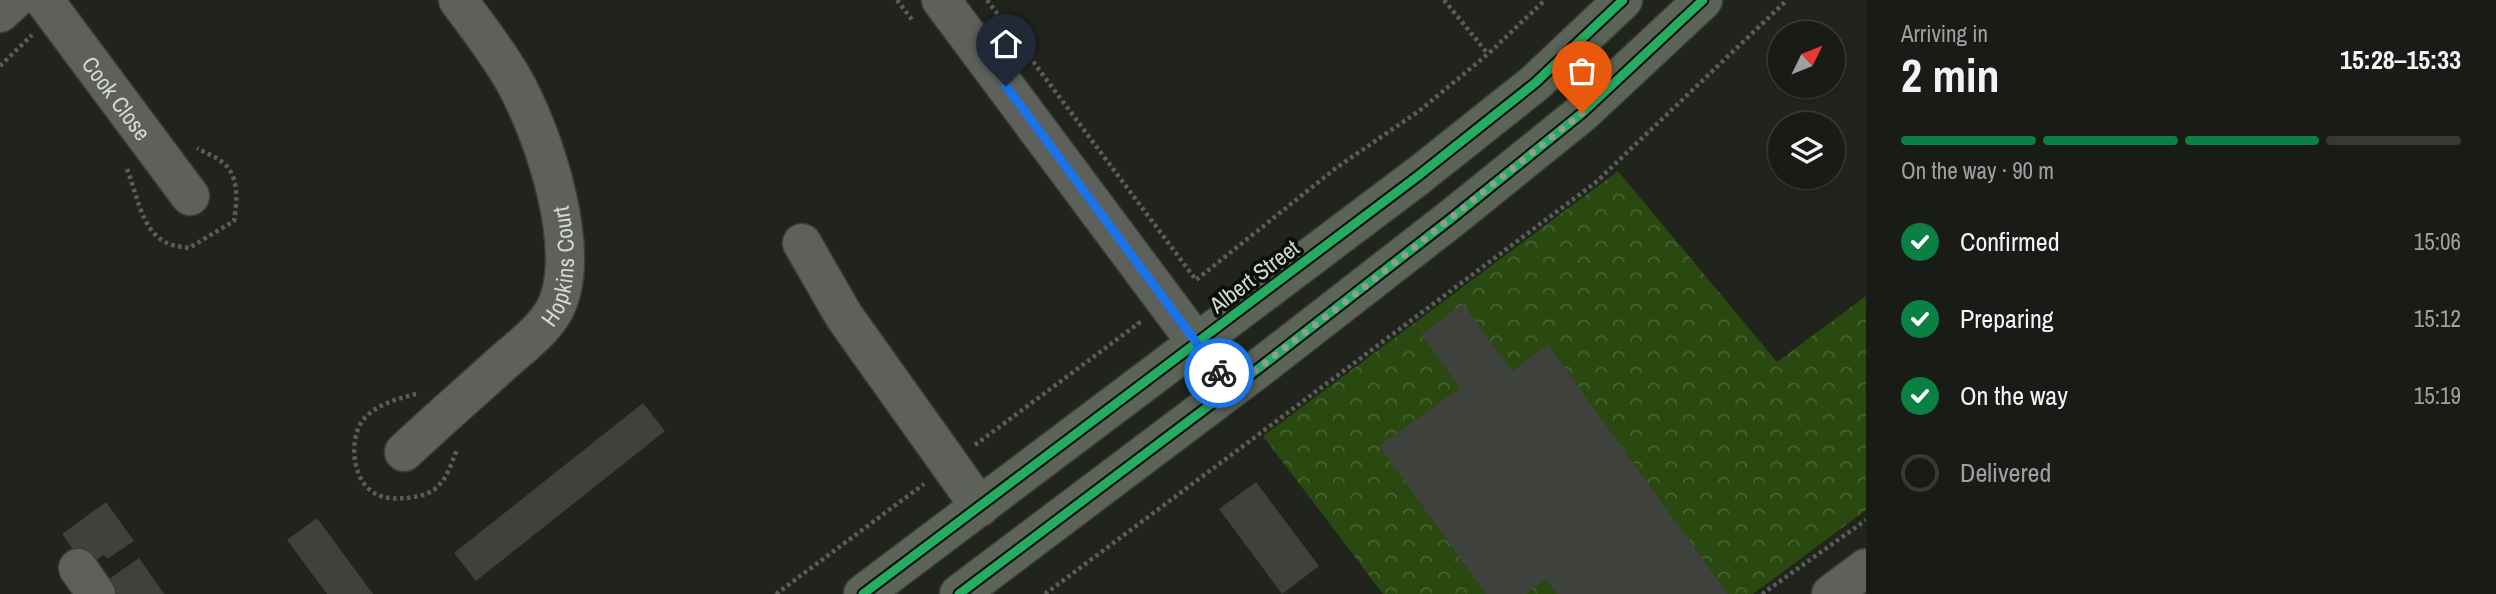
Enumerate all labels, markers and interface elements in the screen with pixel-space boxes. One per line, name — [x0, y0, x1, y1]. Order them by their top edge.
pin — [976, 14, 1036, 86]
text: Arriving in — [1901, 18, 1988, 49]
north arrow — [1768, 21, 1844, 98]
map controls — [1768, 21, 1845, 189]
icon: home — [987, 25, 1025, 63]
pin — [1552, 41, 1612, 113]
text: 15:28–15:33 — [2340, 42, 2461, 77]
text: 2 min — [1901, 44, 2000, 106]
street label: Cook Close — [75, 49, 158, 146]
icon: bag — [1563, 52, 1601, 90]
button: layers — [1768, 112, 1845, 189]
text: On the way · 90 m — [1901, 155, 2054, 186]
street label: Hopkins Court — [533, 204, 580, 332]
icon: check — [1901, 223, 1939, 261]
text: Confirmed — [1960, 224, 2060, 259]
text: 15:06 — [2414, 226, 2461, 257]
street label: Albert Street — [1202, 232, 1305, 321]
icon: check — [1901, 300, 1939, 338]
text: Preparing — [1960, 301, 2054, 336]
text: 15:12 — [2414, 303, 2461, 334]
courier — [1184, 338, 1254, 408]
icon: bike — [1200, 354, 1238, 392]
icon: check — [1901, 377, 1939, 415]
text: On the way — [1960, 378, 2068, 413]
text: 15:19 — [2414, 380, 2461, 411]
text: Delivered — [1960, 455, 2051, 490]

